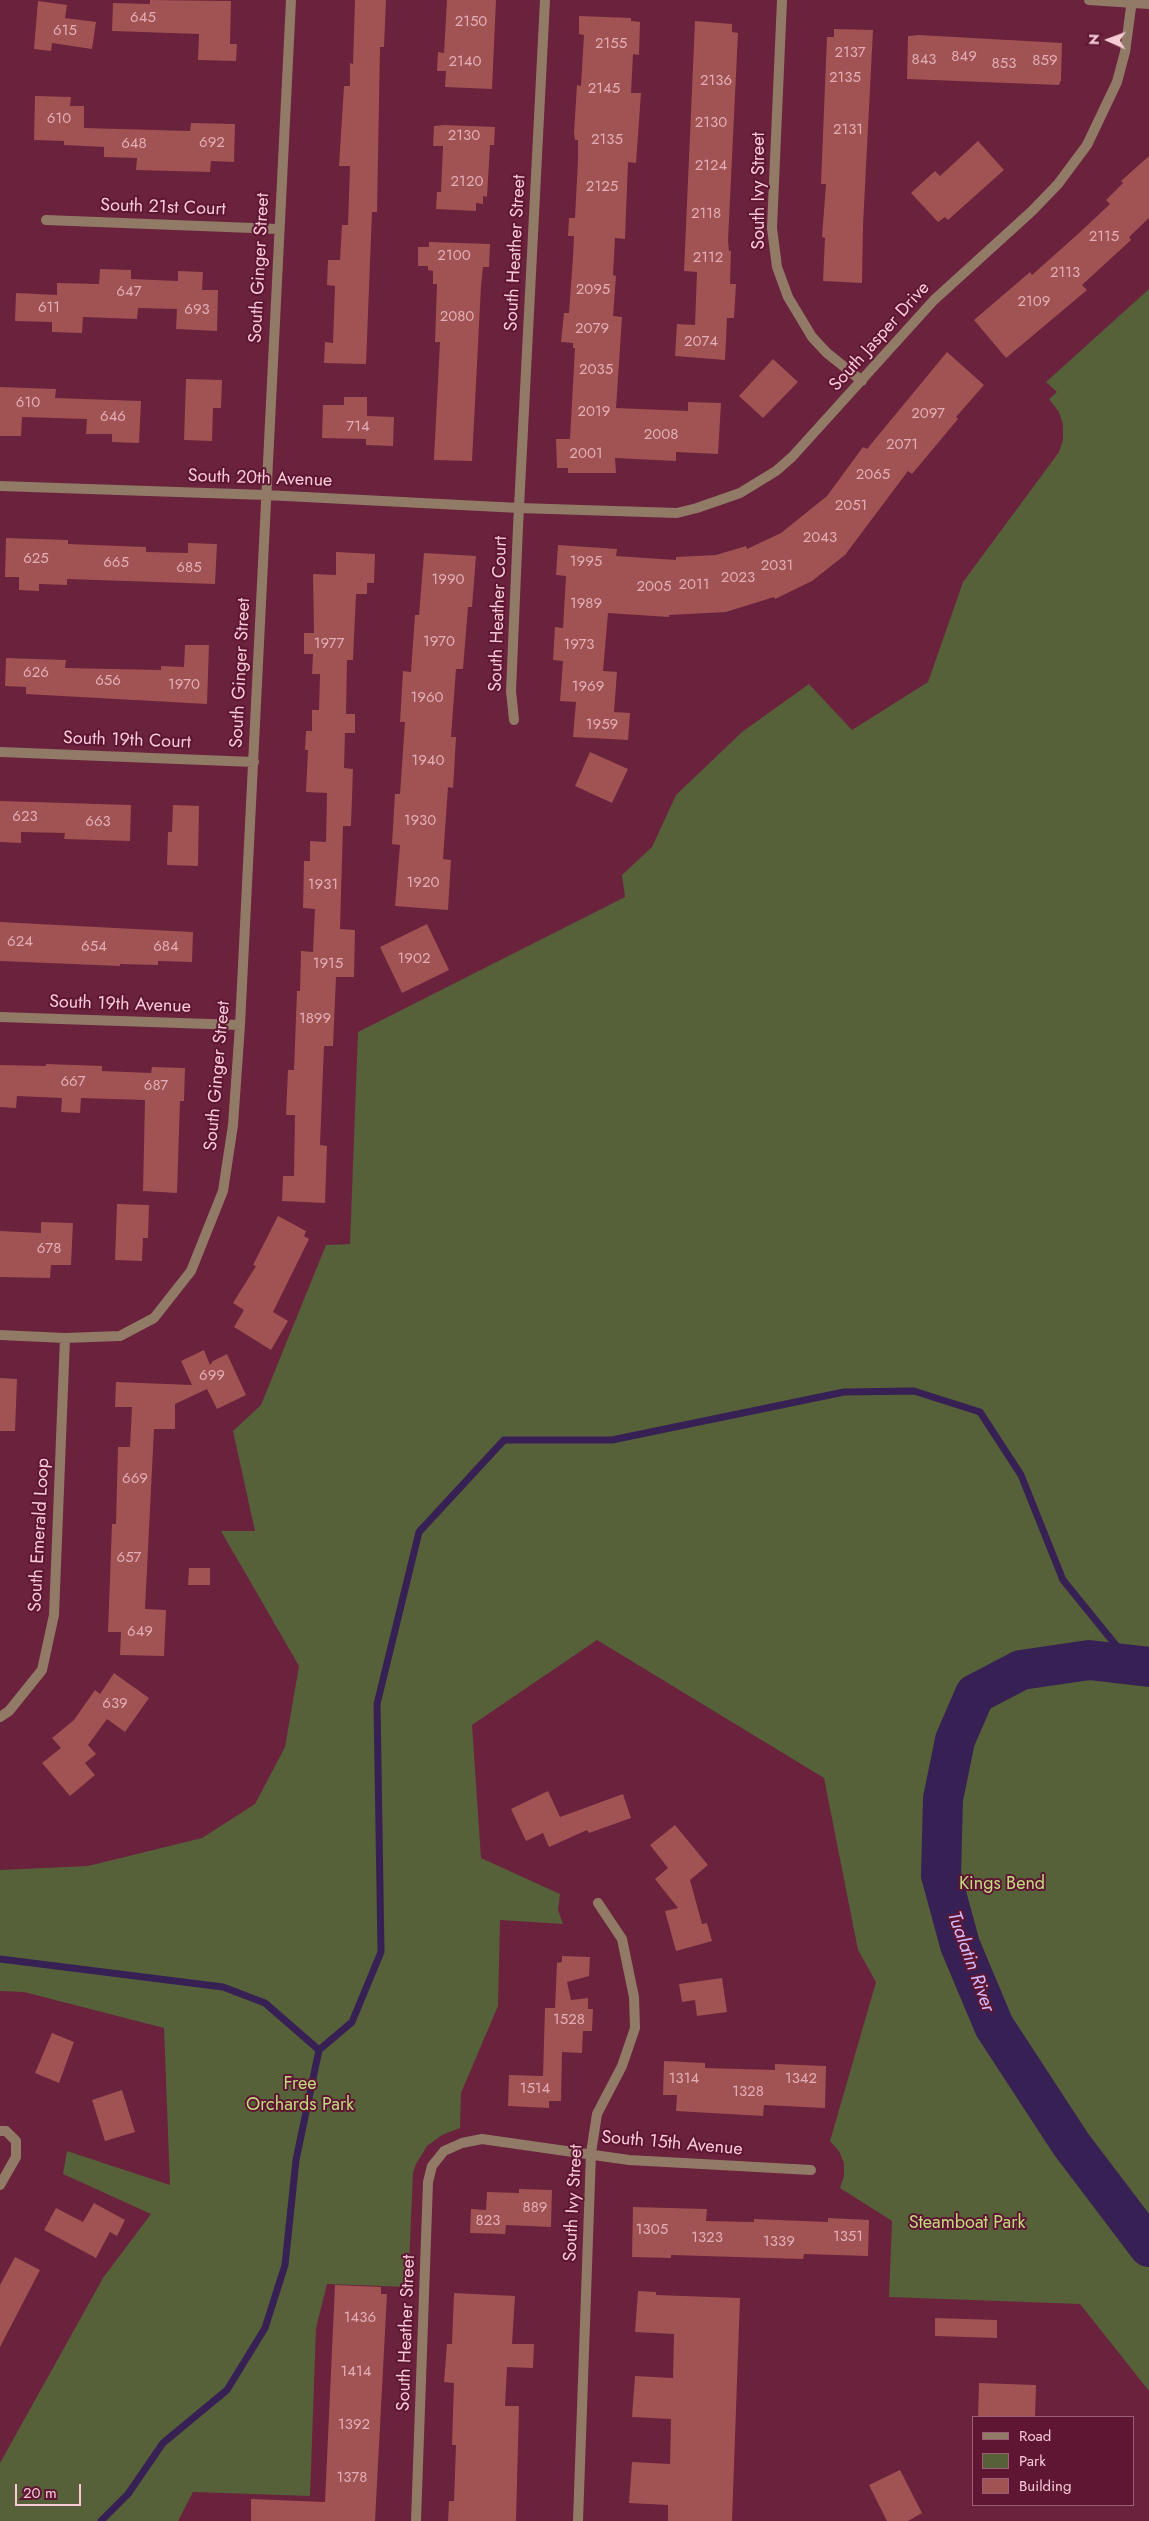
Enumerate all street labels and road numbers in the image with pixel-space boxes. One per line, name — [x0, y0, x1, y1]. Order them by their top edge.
street label: South Ivy Street — [749, 132, 771, 250]
street label: South Heather Street — [501, 174, 531, 332]
street label: South Ginger Street — [245, 192, 275, 344]
street label: South 21st Court — [100, 195, 226, 221]
street label: South Jasper Drive — [825, 278, 935, 396]
street label: South 20th Avenue — [187, 466, 333, 492]
street label: South Heather Court — [485, 536, 513, 692]
street label: South Ginger Street — [226, 597, 256, 749]
street label: South 19th Court — [63, 728, 191, 754]
street label: South 19th Avenue — [49, 992, 191, 1018]
street label: South Ginger Street — [201, 1000, 235, 1152]
street label: South Emerald Loop — [25, 1457, 55, 1613]
street label: South 15th Avenue — [600, 2127, 744, 2161]
street label: South Ivy Street — [560, 2144, 588, 2262]
street label: South Heather Street — [393, 2254, 421, 2412]

